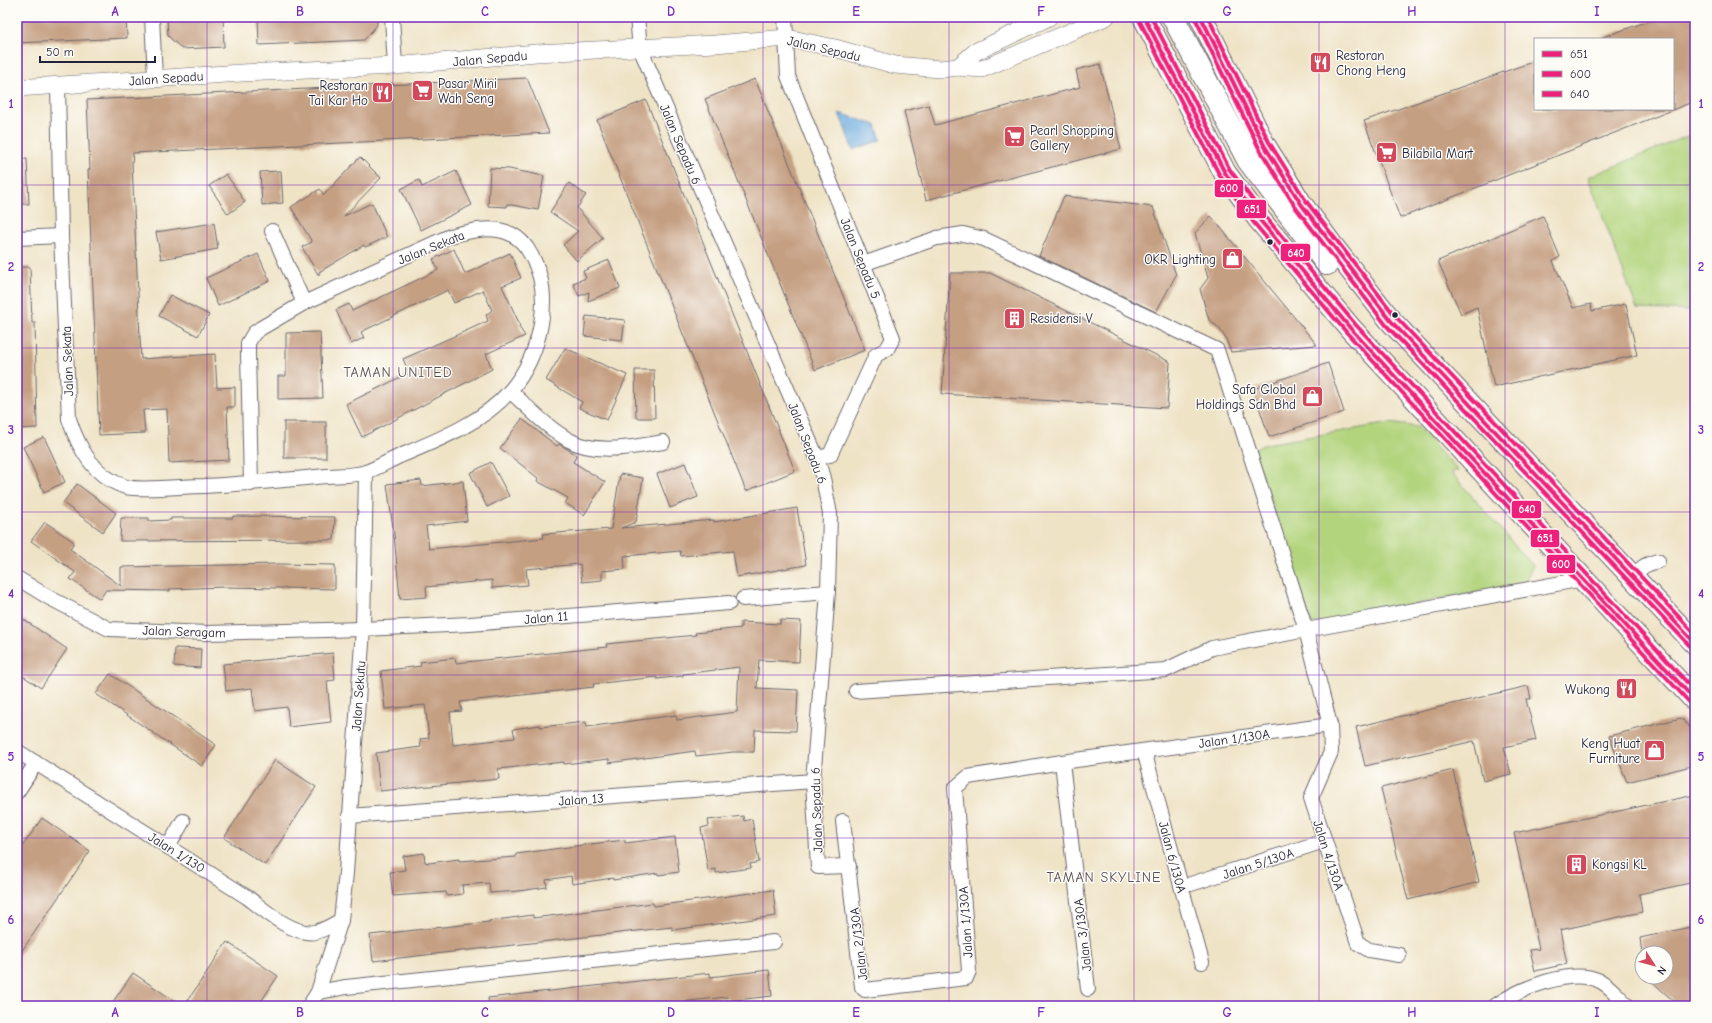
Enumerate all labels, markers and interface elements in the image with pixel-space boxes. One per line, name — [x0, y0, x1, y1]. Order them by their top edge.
text: A — [111, 4, 119, 19]
text: B — [296, 4, 304, 19]
text: C — [481, 4, 489, 19]
text: D — [667, 4, 675, 19]
text: E — [852, 4, 860, 19]
text: F — [1037, 4, 1045, 19]
text: G — [1222, 4, 1232, 19]
text: H — [1407, 4, 1417, 19]
text: I — [1594, 4, 1600, 19]
street label: Jalan Sepadu — [786, 33, 862, 64]
scale bar — [40, 38, 155, 64]
legend — [1534, 38, 1674, 110]
text: 50 m — [46, 45, 74, 59]
text: 651 — [1570, 47, 1588, 61]
street label: Jalan Sepadu — [452, 48, 528, 69]
place label: Restoran Chong Heng — [1336, 48, 1406, 78]
restaurant icon: Restoran Chong Heng — [1308, 49, 1334, 75]
text: 600 — [1570, 67, 1591, 81]
street label: Jalan Sepadu — [128, 68, 204, 89]
place label: Pasar Mini Wah Seng — [438, 76, 497, 106]
supermarket icon: Pasar Mini Wah Seng — [409, 77, 435, 103]
place label: Restoran Tai Kar Ho — [309, 78, 368, 108]
restaurant icon: Restoran Tai Kar Ho — [370, 79, 396, 105]
text: 640 — [1570, 87, 1590, 101]
text: 1 — [8, 96, 14, 111]
text: 1 — [1698, 96, 1704, 111]
street label: Jalan Sepadu 6 — [657, 102, 704, 187]
place label: Pearl Shopping Gallery — [1030, 123, 1114, 153]
supermarket icon: Pearl Shopping Gallery — [1001, 124, 1027, 150]
supermarket icon: Bilabila Mart — [1373, 140, 1399, 166]
place label: Bilabila Mart — [1402, 146, 1474, 161]
line badge: 600 — [1214, 179, 1244, 198]
text: 600 — [1220, 182, 1238, 195]
line badge: 651 — [1236, 199, 1267, 219]
text: 651 — [1244, 203, 1260, 216]
street label: Jalan Sepadu 5 — [837, 216, 884, 301]
street label: Jalan Sekata — [396, 227, 467, 268]
unlabelled marker — [1265, 237, 1275, 247]
line badge: 640 — [1280, 243, 1311, 262]
shop icon: OKR Lighting — [1219, 246, 1245, 272]
text: 640 — [1287, 247, 1305, 260]
place label: OKR Lighting — [1144, 252, 1216, 267]
text: 2 — [8, 259, 14, 274]
text: 2 — [1698, 259, 1704, 274]
building icon: Residensi V — [1001, 305, 1027, 331]
unlabelled marker — [1390, 310, 1400, 320]
place label: Residensi V — [1030, 311, 1093, 326]
street label: Jalan Sekata — [59, 326, 76, 396]
district label: TAMAN UNITED — [344, 364, 452, 381]
place label: Safa Global Holdings Sdn Bhd — [1196, 382, 1296, 412]
shop icon: Safa Global Holdings Sdn Bhd — [1299, 383, 1325, 409]
street label: Jalan Sepadu 6 — [785, 400, 830, 486]
text: 3 — [8, 422, 14, 437]
text: 3 — [1698, 422, 1704, 437]
line badge: 640 — [1511, 500, 1542, 519]
text: 640 — [1518, 503, 1536, 516]
line badge: 651 — [1530, 529, 1560, 548]
text: 651 — [1537, 532, 1553, 545]
line badge: 600 — [1546, 554, 1576, 574]
text: 600 — [1552, 558, 1570, 571]
text: 4 — [8, 586, 14, 601]
text: 4 — [1698, 586, 1704, 601]
street label: Jalan 11 — [523, 608, 569, 627]
street label: Jalan Seragam — [142, 623, 226, 640]
street label: Jalan Sekutu — [349, 660, 368, 732]
restaurant icon: Wukong — [1613, 676, 1639, 702]
place label: Wukong — [1565, 682, 1610, 697]
street label: Jalan 1/130A — [1197, 726, 1271, 751]
place label: Keng Huat Furniture — [1581, 736, 1641, 766]
shop icon: Keng Huat Furniture — [1642, 737, 1668, 763]
text: 5 — [8, 749, 15, 764]
text: 5 — [1698, 749, 1705, 764]
street label: Jalan Sepadu 6 — [808, 767, 825, 853]
street label: Jalan 13 — [558, 790, 604, 809]
street label: Jalan 4/130A — [1310, 818, 1347, 893]
street label: Jalan 6/130A — [1156, 820, 1189, 895]
street label: Jalan 1/130 — [146, 829, 208, 876]
street label: Jalan 5/130A — [1221, 845, 1296, 882]
building icon: Kongsi KL — [1564, 851, 1590, 877]
place label: Kongsi KL — [1592, 857, 1647, 872]
district label: TAMAN SKYLINE — [1046, 869, 1162, 886]
street label: Jalan 1/130A — [955, 885, 975, 958]
street label: Jalan 3/130A — [1071, 897, 1094, 972]
street label: Jalan 2/130A — [847, 906, 870, 981]
text: 6 — [8, 912, 15, 927]
text: 6 — [1698, 912, 1705, 927]
north arrow — [1634, 945, 1674, 985]
text: N — [1654, 964, 1669, 977]
text: A — [111, 1005, 119, 1020]
text: B — [296, 1005, 304, 1020]
text: C — [481, 1005, 489, 1020]
text: D — [667, 1005, 675, 1020]
text: E — [852, 1005, 860, 1020]
text: F — [1037, 1005, 1045, 1020]
text: G — [1222, 1005, 1232, 1020]
text: H — [1407, 1005, 1417, 1020]
text: I — [1594, 1005, 1600, 1020]

